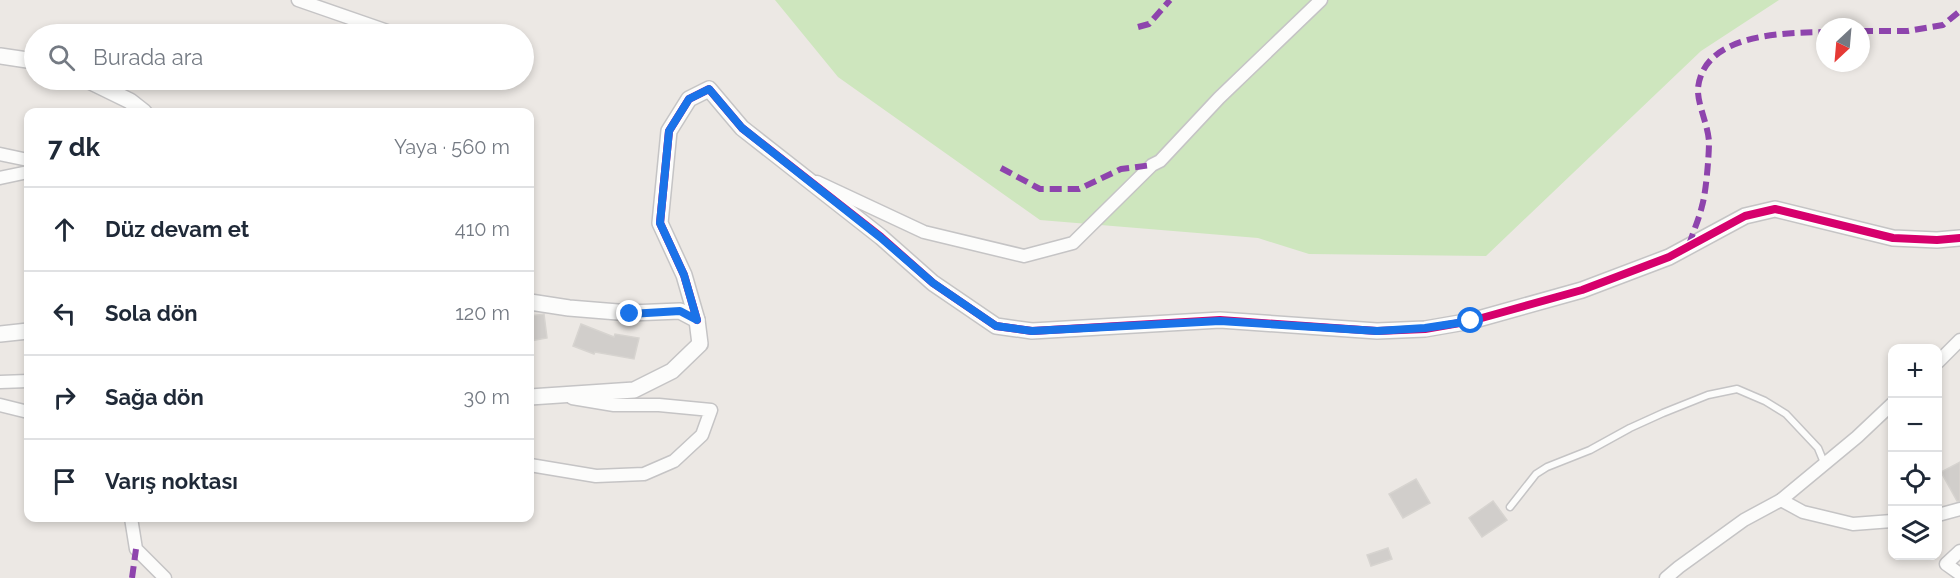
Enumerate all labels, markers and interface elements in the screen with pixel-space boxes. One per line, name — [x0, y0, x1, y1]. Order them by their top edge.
north arrow — [1816, 18, 1870, 72]
search box — [24, 24, 534, 90]
icon: search — [45, 41, 78, 74]
text: Burada ara — [93, 44, 203, 70]
text: 7 dk — [48, 132, 100, 162]
text: Yaya · 560 m — [394, 135, 510, 159]
icon: ahead — [48, 213, 81, 246]
text: Düz devam et — [105, 216, 249, 242]
text: 410 m — [455, 217, 510, 241]
icon: left — [48, 297, 81, 330]
text: Sola dön — [105, 300, 198, 326]
route end — [616, 300, 642, 326]
text: 120 m — [455, 301, 510, 325]
route start — [1457, 307, 1483, 333]
map controls — [1888, 344, 1942, 560]
button: + — [1888, 344, 1942, 398]
icon: right — [48, 381, 81, 414]
text: Sağa dön — [105, 384, 204, 410]
text: 30 m — [464, 385, 510, 409]
button: − — [1888, 398, 1942, 452]
button: locate — [1888, 452, 1942, 506]
icon: arrive — [48, 465, 81, 498]
text: Varış noktası — [105, 468, 238, 494]
button: layers — [1888, 506, 1942, 560]

